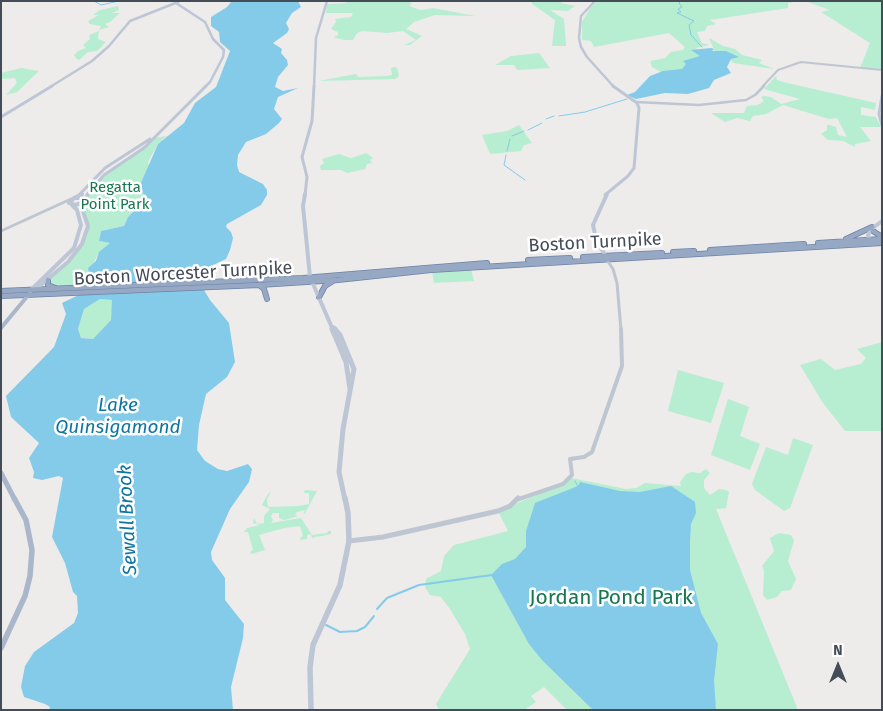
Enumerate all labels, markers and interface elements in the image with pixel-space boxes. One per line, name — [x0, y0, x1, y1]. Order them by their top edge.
park label: Regatta Point Park — [81, 179, 149, 214]
street label: Boston Turnpike — [528, 229, 662, 257]
street label: Boston Worcester Turnpike — [73, 257, 293, 291]
water label: Lake Quinsigamond — [55, 395, 181, 439]
water label: Sewall Brook — [114, 464, 142, 576]
park label: Jordan Pond Park — [529, 585, 693, 611]
north arrow — [813, 641, 863, 691]
text: N — [833, 642, 843, 659]

